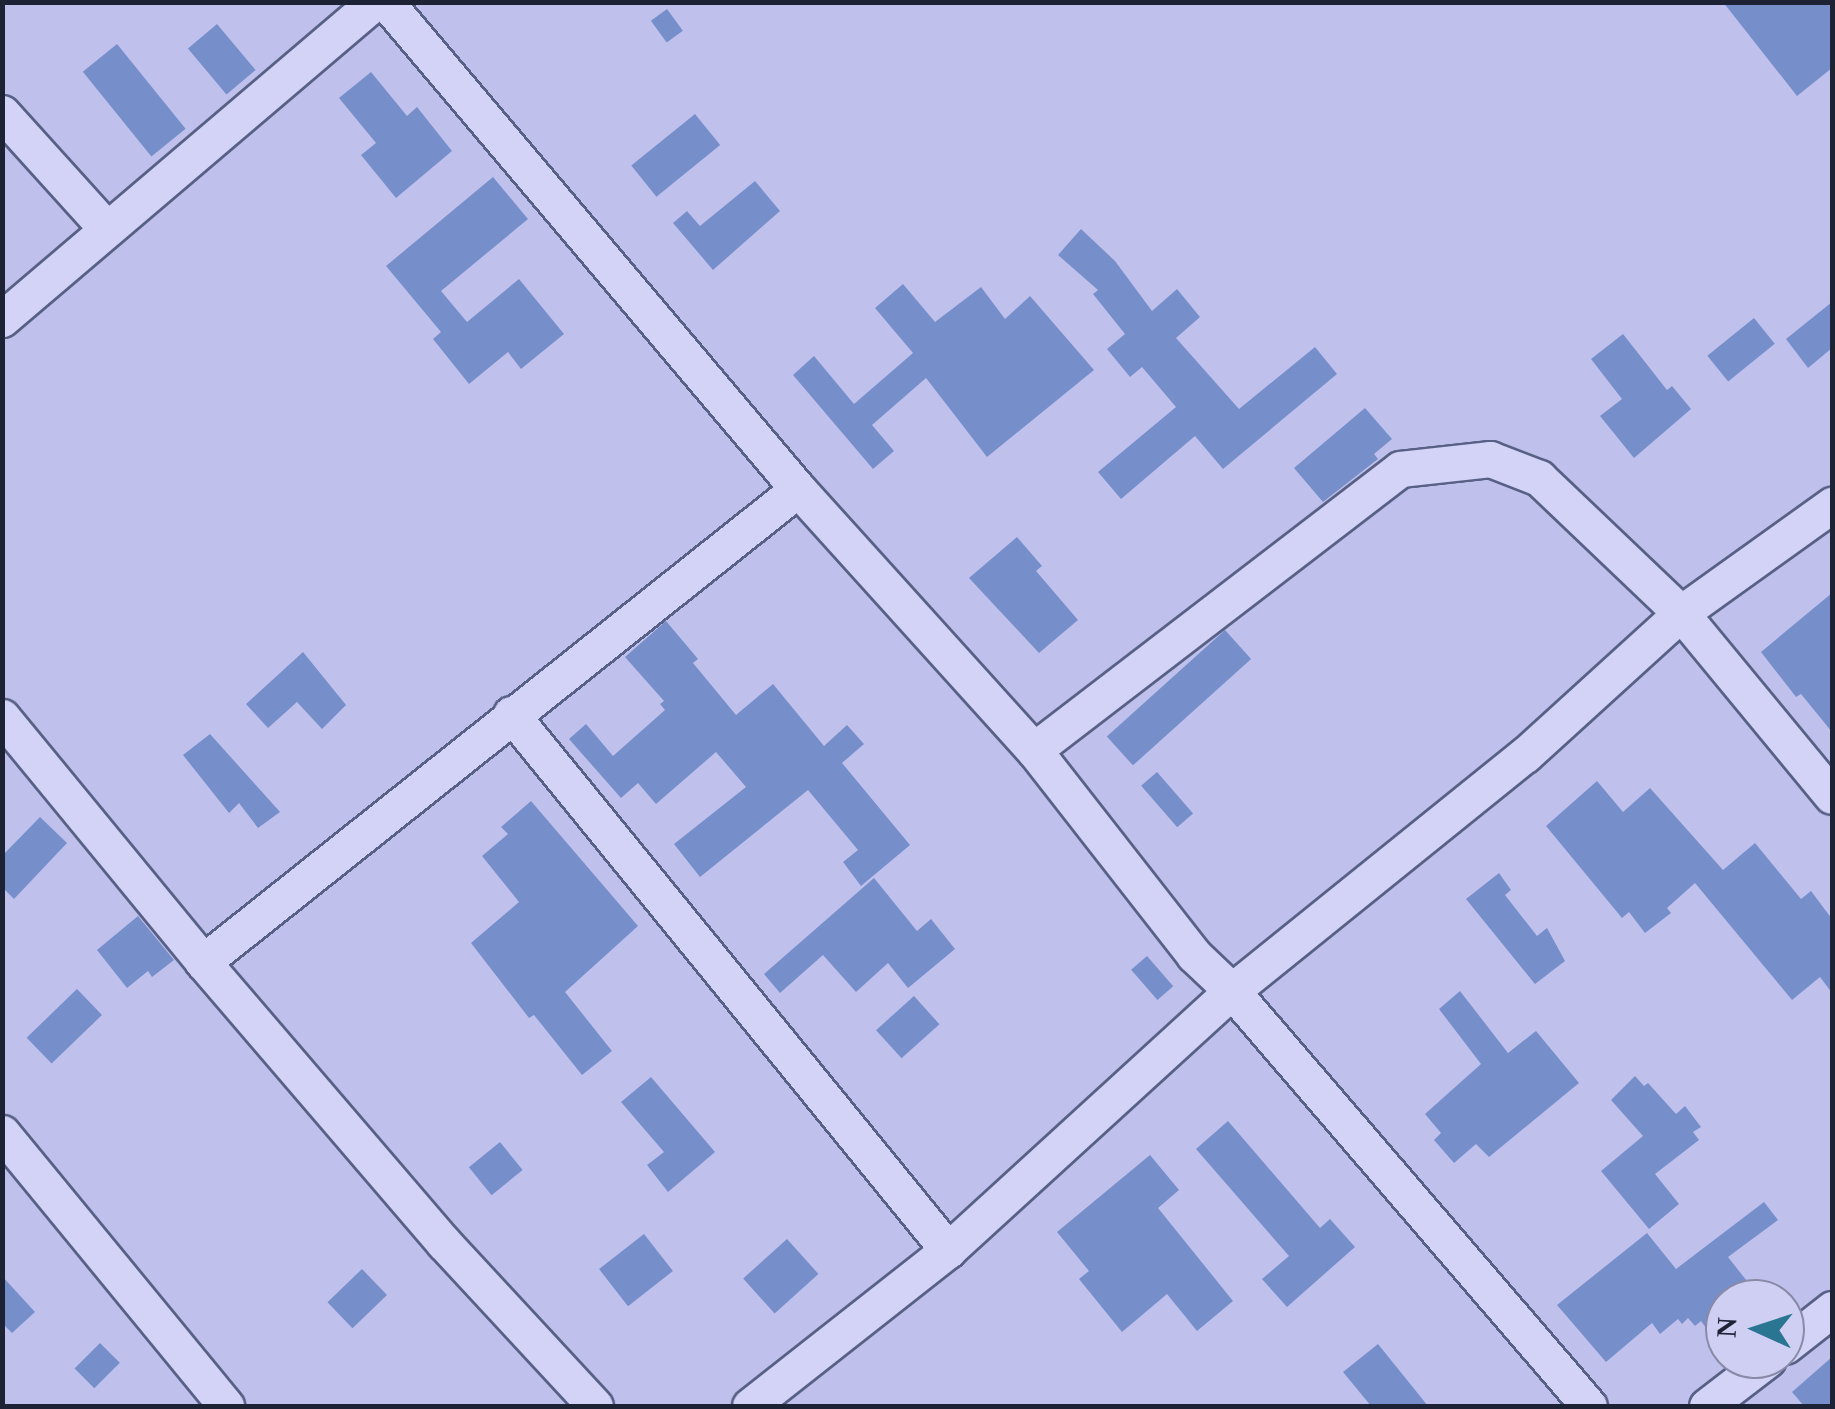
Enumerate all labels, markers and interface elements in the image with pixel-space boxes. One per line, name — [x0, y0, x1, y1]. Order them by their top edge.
north arrow — [1705, 1279, 1805, 1379]
text: N — [1711, 1317, 1743, 1338]

